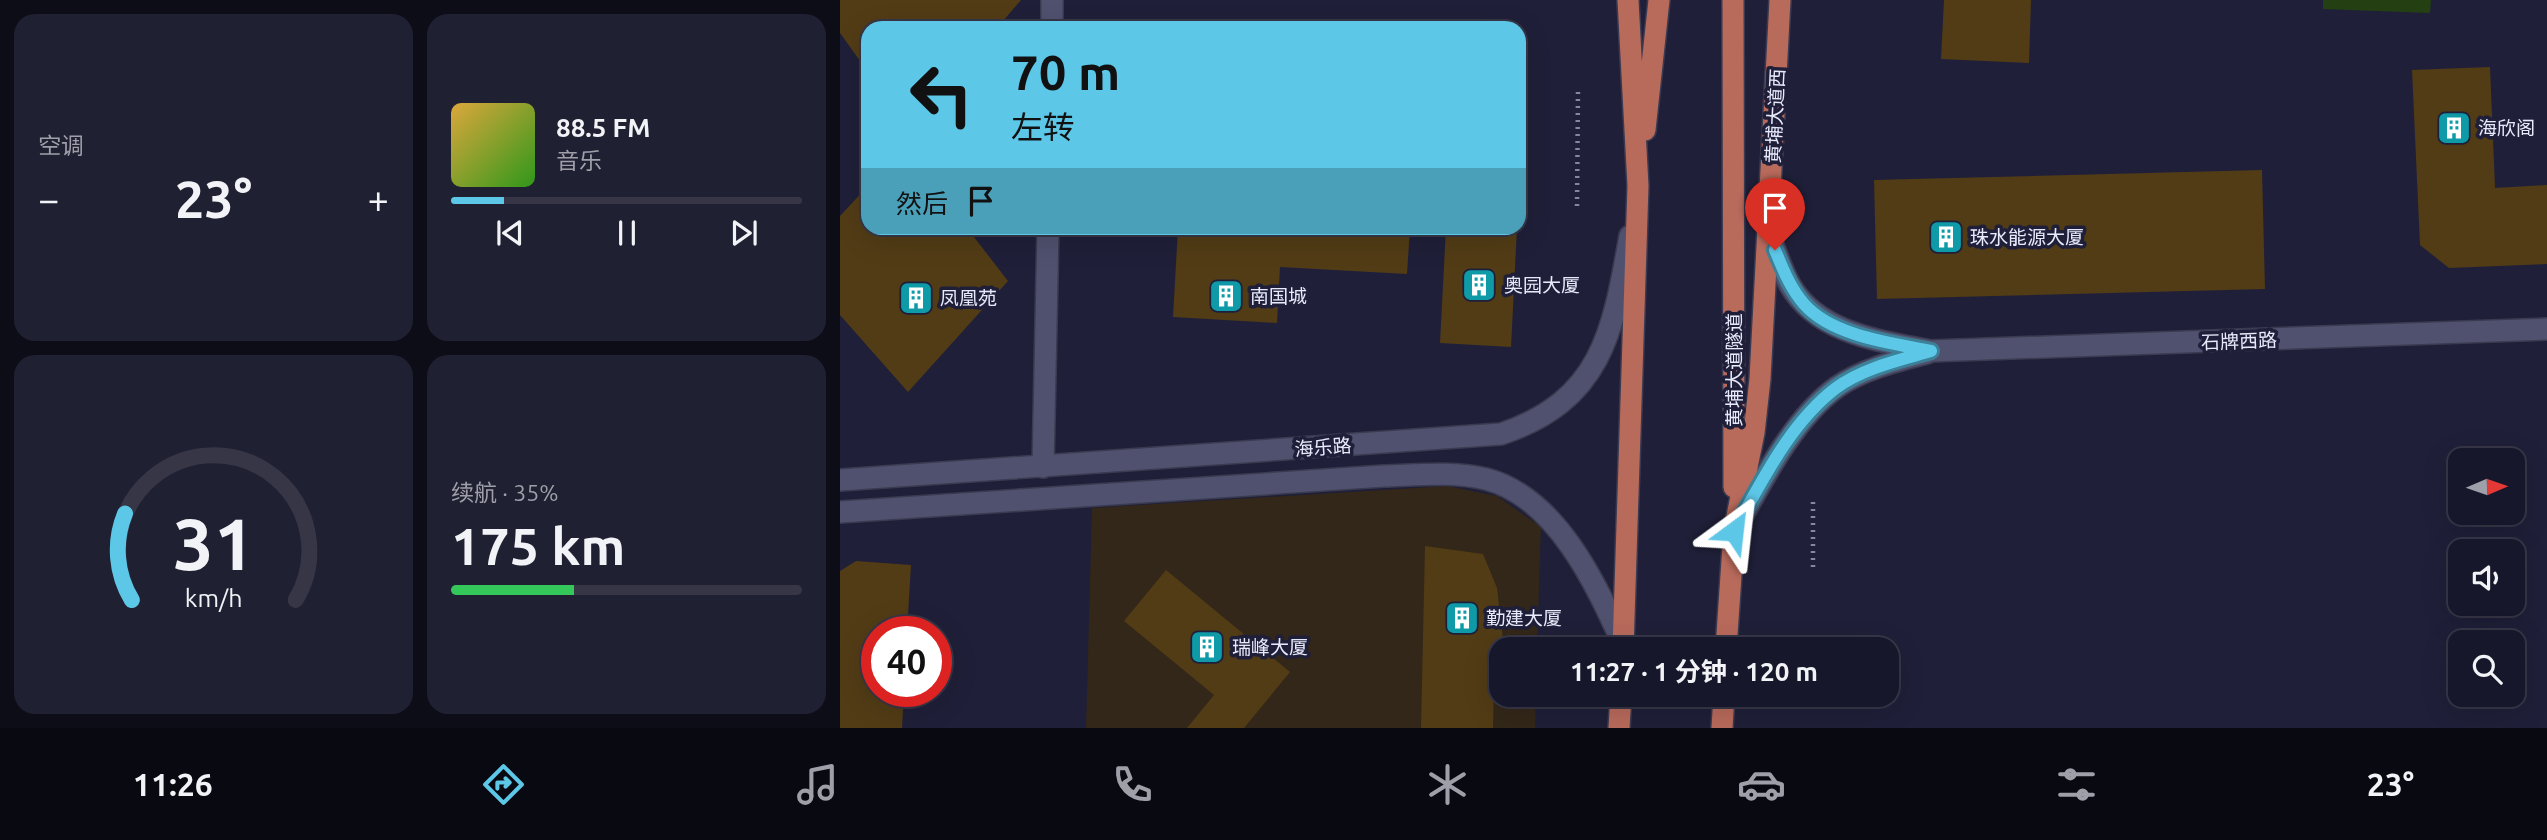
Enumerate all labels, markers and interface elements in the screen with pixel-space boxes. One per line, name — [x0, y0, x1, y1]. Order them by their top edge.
text: 70 m — [1011, 44, 1120, 99]
icon: left — [896, 49, 987, 140]
street label: 黄埔大道西 — [1762, 68, 1788, 164]
text: 左转 — [1011, 109, 1075, 145]
building icon: 海欣阁 — [2435, 109, 2473, 147]
text: 88.5 FM — [556, 113, 650, 142]
place label: 海欣阁 — [2478, 117, 2535, 139]
text: 空调 — [38, 133, 84, 158]
text: 音乐 — [556, 148, 602, 173]
text: 23° — [175, 170, 252, 228]
text: − — [38, 178, 59, 220]
text: + — [368, 178, 389, 220]
pin — [1745, 178, 1805, 250]
icon: arrive — [962, 182, 1000, 220]
text: 然后 — [896, 189, 948, 218]
icon: arrive — [1756, 189, 1794, 227]
icon: previous — [491, 214, 529, 252]
icon: pause — [608, 214, 646, 252]
icon: next — [725, 214, 763, 252]
building icon: 珠水能源大厦 — [1927, 218, 1965, 256]
place label: 珠水能源大厦 — [1970, 226, 2084, 248]
building icon: 奥园大厦 — [1460, 266, 1498, 304]
place label: 奥园大厦 — [1504, 274, 1580, 296]
building icon: 南国城 — [1207, 277, 1245, 315]
building icon: 凤凰苑 — [897, 279, 935, 317]
place label: 南国城 — [1250, 285, 1307, 307]
place label: 凤凰苑 — [940, 287, 997, 309]
street label: 黄埔大道隧道 — [1723, 313, 1745, 427]
street label: 石牌西路 — [2201, 329, 2277, 353]
street label: 海乐路 — [1294, 434, 1352, 460]
north arrow — [2448, 448, 2525, 525]
map controls — [2448, 448, 2525, 707]
text: 续航 · 35% — [451, 480, 558, 505]
position arrow — [1697, 494, 1771, 568]
text: 31 — [172, 503, 255, 585]
text: 175 km — [451, 517, 625, 575]
button: sound — [2448, 539, 2525, 616]
text: km/h — [185, 584, 242, 612]
building icon: 勤建大厦 — [1443, 599, 1481, 637]
place label: 勤建大厦 — [1486, 607, 1562, 629]
speed limit sign: 40 — [861, 616, 952, 707]
building icon: 瑞峰大厦 — [1188, 628, 1226, 666]
button: search — [2448, 630, 2525, 707]
place label: 瑞峰大厦 — [1232, 636, 1308, 658]
text: 11:27 · 1 分钟 · 120 m — [1570, 657, 1818, 686]
icon: directions — [479, 760, 528, 809]
icon: music — [793, 760, 842, 809]
icon: phone — [1108, 760, 1157, 809]
icon: climate — [1423, 760, 1472, 809]
icon: car — [1737, 760, 1786, 809]
icon: filters — [2052, 760, 2101, 809]
text: 11:26 — [133, 766, 213, 802]
text: 23° — [2367, 766, 2414, 802]

